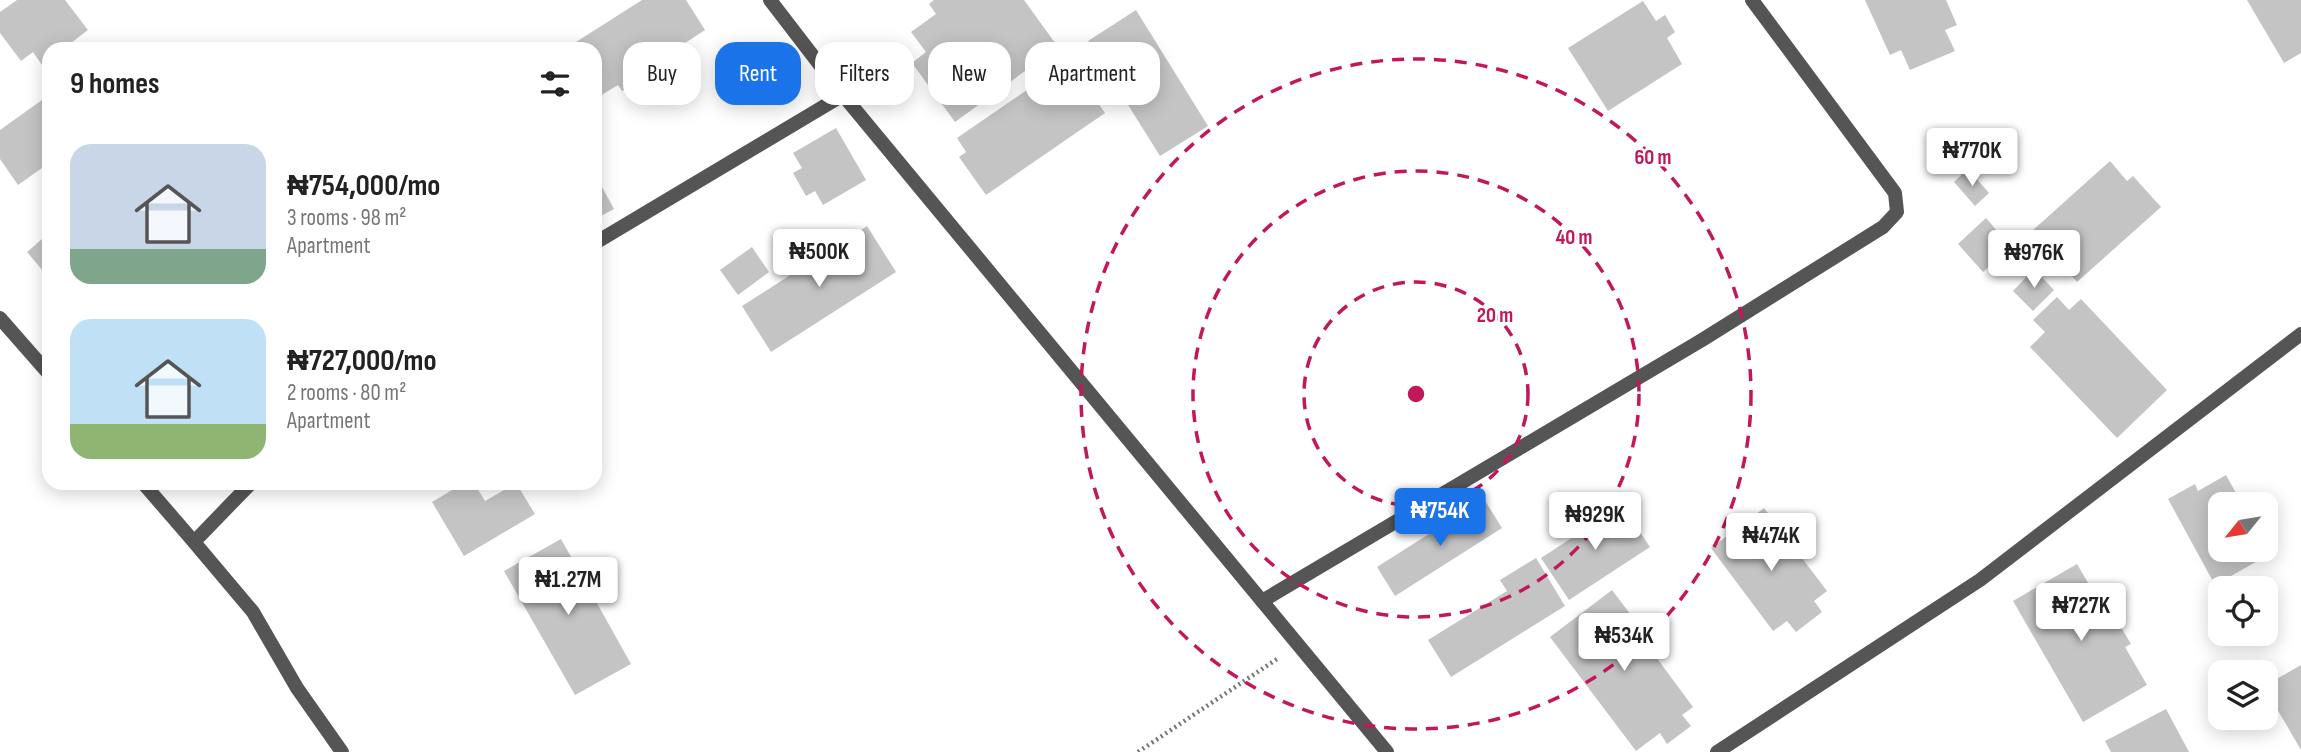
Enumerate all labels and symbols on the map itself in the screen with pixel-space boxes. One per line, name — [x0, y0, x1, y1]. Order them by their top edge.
pin: ₦770K — [1923, 128, 2021, 188]
text: 60 m — [1634, 145, 1672, 170]
text: 40 m — [1556, 225, 1592, 250]
pin: ₦500K — [770, 230, 868, 289]
pin: ₦976K — [1985, 230, 2083, 290]
text: 20 m — [1477, 303, 1513, 328]
centre of rings — [1404, 382, 1428, 406]
pin: ₦754K — [1391, 489, 1489, 548]
pin: ₦929K — [1546, 492, 1644, 552]
north arrow — [2208, 492, 2278, 562]
pin: ₦474K — [1722, 514, 1820, 573]
pin: ₦1.27M — [511, 558, 625, 617]
pin: ₦727K — [2032, 584, 2130, 643]
pin: ₦534K — [1575, 614, 1673, 673]

